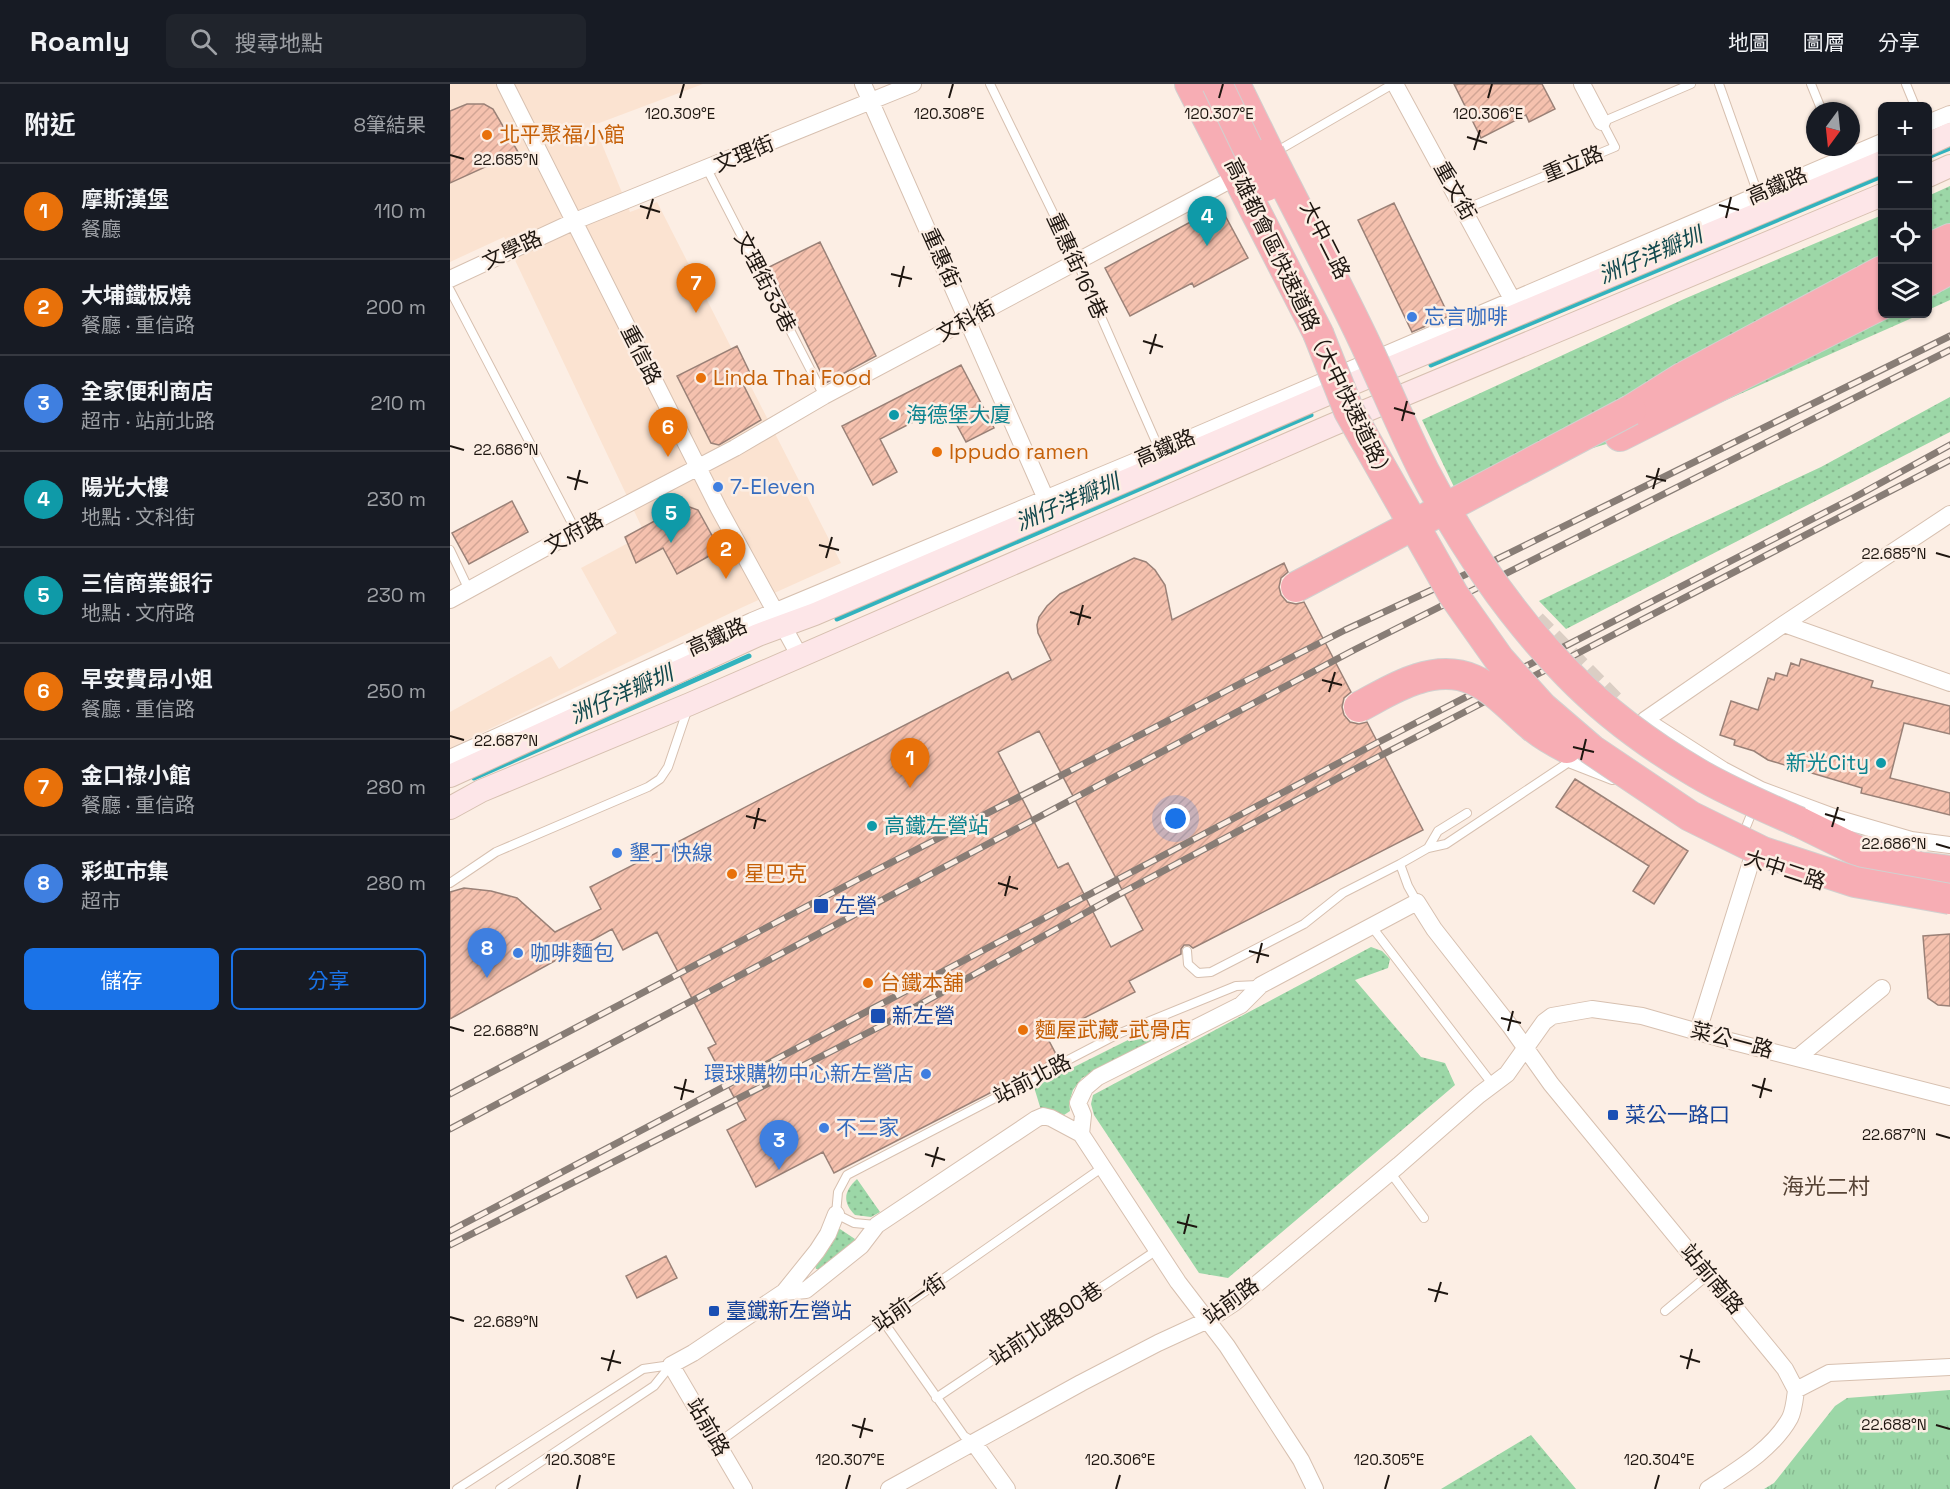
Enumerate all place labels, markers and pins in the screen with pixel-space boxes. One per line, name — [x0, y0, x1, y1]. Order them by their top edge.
place label: 北平聚福小館 — [499, 121, 625, 148]
marker: 北平聚福小館 — [480, 128, 494, 142]
pin: 4 — [1188, 196, 1227, 246]
pin: 7 — [676, 264, 716, 313]
place label: 忘言咖啡 — [1424, 303, 1508, 330]
marker: 忘言咖啡 — [1405, 310, 1419, 324]
place label: Linda Thai Food — [713, 364, 871, 391]
marker: Linda Thai Food — [694, 371, 708, 385]
place label: 海德堡大廈 — [906, 401, 1011, 428]
pin: 6 — [648, 408, 688, 457]
marker: 海德堡大廈 — [887, 408, 901, 422]
place label: Ippudo ramen — [949, 438, 1089, 465]
marker: Ippudo ramen — [930, 445, 944, 459]
place label: 7-Eleven — [730, 473, 815, 500]
marker: 7-Eleven — [711, 480, 725, 494]
pin: 5 — [652, 494, 690, 543]
pin: 2 — [706, 530, 746, 579]
pin: 1 — [890, 738, 930, 788]
place label: 新光City — [1786, 749, 1869, 776]
marker: 新光City — [1874, 756, 1888, 770]
place label: 高鐵左營站 — [884, 812, 989, 839]
marker: 高鐵左營站 — [865, 819, 879, 833]
place label: 墾丁快線 — [629, 839, 713, 866]
marker: 墾丁快線 — [610, 846, 624, 860]
place label: 星巴克 — [744, 860, 807, 887]
marker: 星巴克 — [725, 867, 739, 881]
place label: 左營 — [835, 892, 877, 919]
marker: 左營 — [812, 897, 830, 915]
pin: 8 — [468, 928, 507, 978]
place label: 咖啡麵包 — [530, 939, 614, 966]
marker: 咖啡麵包 — [511, 946, 525, 960]
place label: 台鐵本舖 — [880, 969, 964, 996]
marker: 台鐵本舖 — [861, 976, 875, 990]
place label: 新左營 — [892, 1002, 955, 1029]
marker: 新左營 — [869, 1007, 887, 1025]
place label: 麵屋武藏-武骨店 — [1035, 1016, 1192, 1043]
marker: 麵屋武藏-武骨店 — [1016, 1023, 1030, 1037]
place label: 環球購物中心新左營店 — [704, 1060, 914, 1087]
marker: 環球購物中心新左營店 — [919, 1067, 933, 1081]
place label: 菜公一路口 — [1625, 1101, 1730, 1128]
marker: 菜公一路口 — [1606, 1108, 1620, 1122]
place label: 不二家 — [836, 1114, 899, 1141]
pin: 3 — [760, 1120, 798, 1170]
marker: 不二家 — [817, 1121, 831, 1135]
place label: 臺鐵新左營站 — [726, 1297, 852, 1324]
marker: 臺鐵新左營站 — [707, 1304, 721, 1318]

